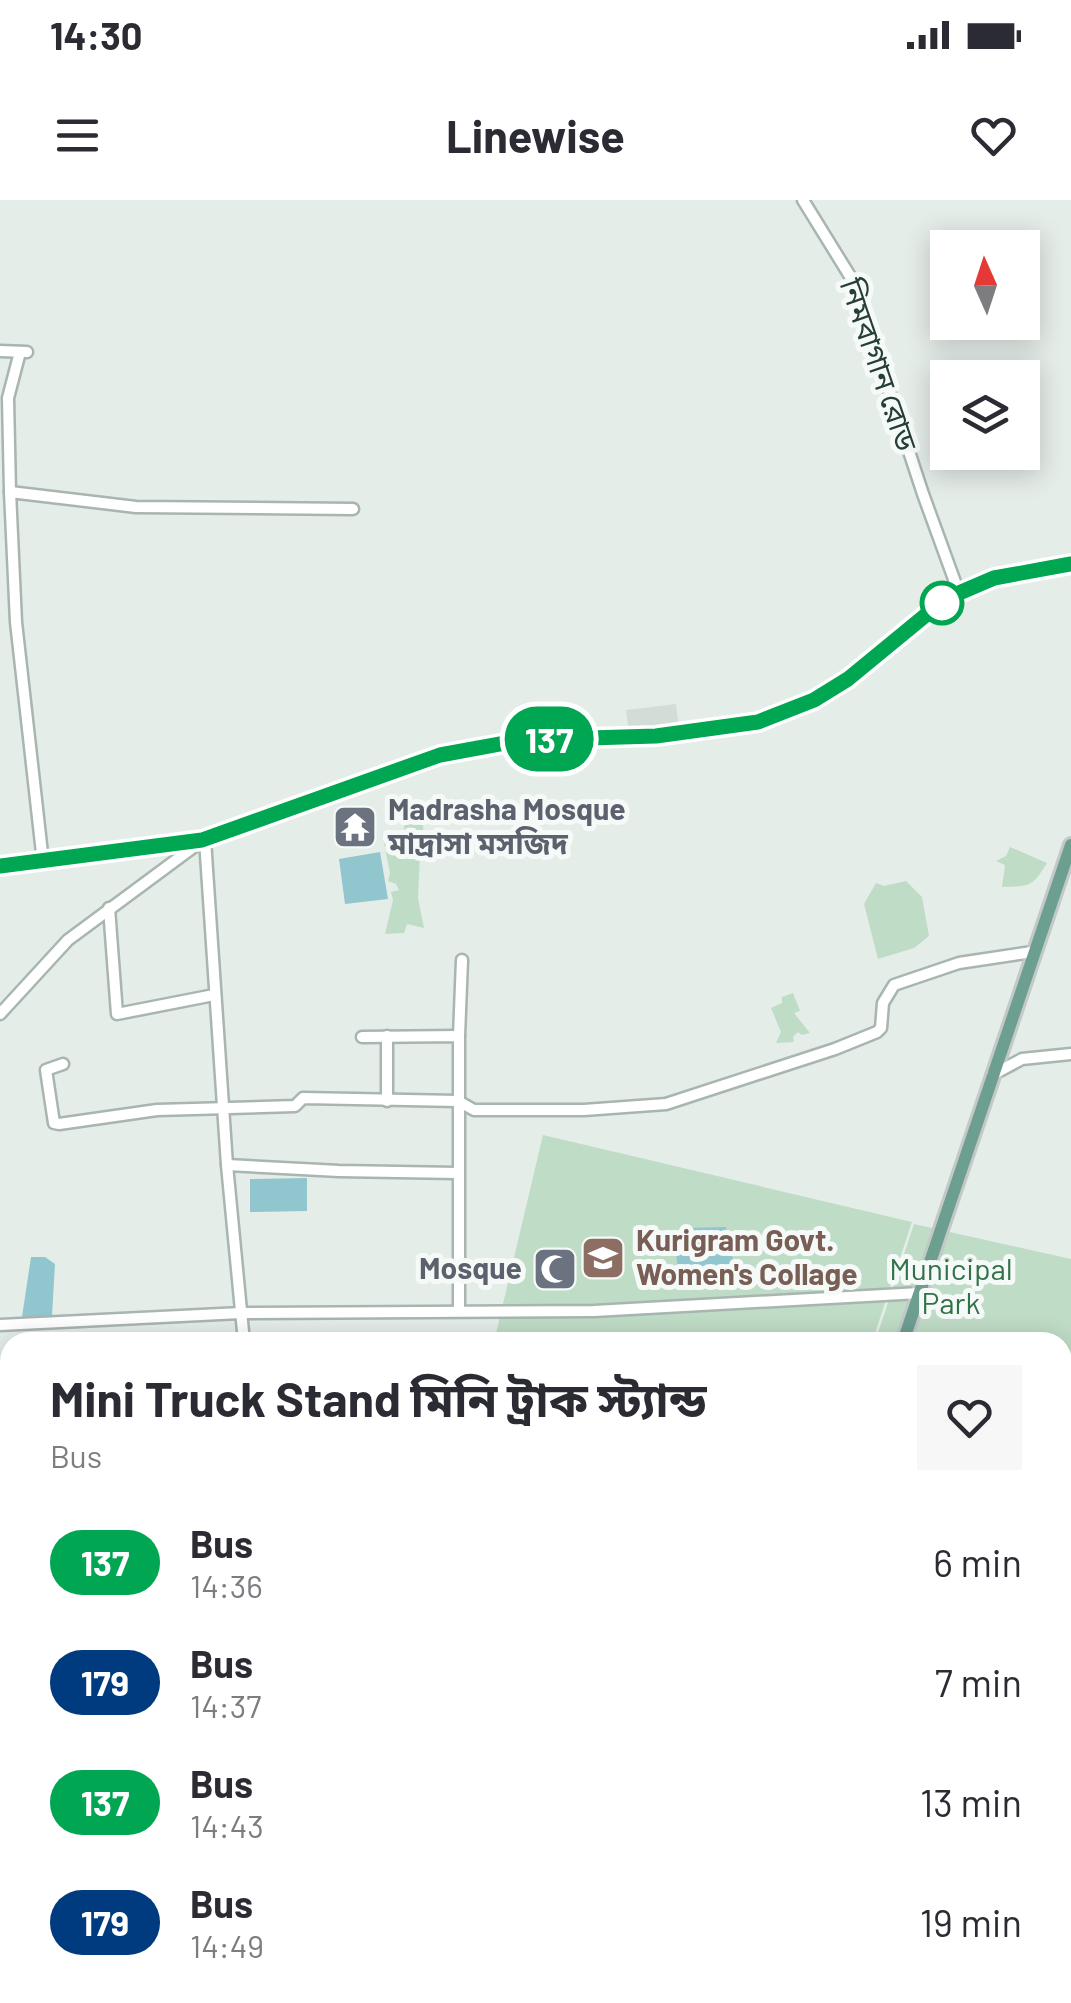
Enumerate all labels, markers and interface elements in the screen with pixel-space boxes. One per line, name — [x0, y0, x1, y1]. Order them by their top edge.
text: 14:30 — [50, 12, 142, 58]
icon: menu — [50, 108, 105, 163]
text: Linewise — [446, 108, 625, 162]
icon: heart — [966, 108, 1021, 163]
north arrow — [930, 230, 1040, 340]
map controls — [930, 230, 1040, 470]
street label: নিমবাগান রোড — [833, 273, 926, 456]
button: layers — [930, 360, 1040, 470]
unlabelled marker — [921, 582, 963, 624]
line badge: 137 — [492, 706, 606, 772]
text: 137 — [525, 718, 573, 760]
place label: Madrasha Mosque মাদ্রাসা মসজিদ — [387, 790, 626, 860]
temple icon: Madrasha Mosque মাদ্রাসা মসজিদ — [332, 804, 378, 850]
place label: Kurigram Govt. Women's Collage — [636, 1221, 858, 1291]
school or university icon: Kurigram Govt. Women's Collage — [580, 1235, 626, 1281]
mosque icon: Mosque — [532, 1246, 578, 1292]
place label: Mosque — [419, 1249, 522, 1285]
park label: Municipal Park — [889, 1250, 1013, 1320]
button: heart — [917, 1365, 1022, 1470]
text: Mini Truck Stand মিনি ট্রাক স্ট্যান্ড — [50, 1369, 707, 1427]
text: Bus — [50, 1436, 102, 1474]
text: Bus — [190, 1520, 253, 1566]
text: 6 min — [933, 1539, 1022, 1585]
text: 137 — [81, 1541, 129, 1583]
text: 14:36 — [190, 1566, 263, 1604]
text: Bus — [190, 1640, 253, 1686]
text: 7 min — [935, 1659, 1022, 1705]
text: 179 — [81, 1661, 129, 1703]
text: 14:37 — [190, 1686, 261, 1724]
text: Bus — [190, 1760, 253, 1806]
text: 13 min — [920, 1779, 1022, 1825]
text: 137 — [81, 1781, 129, 1823]
text: 14:43 — [190, 1806, 264, 1844]
text: Bus — [190, 1880, 253, 1926]
text: 19 min — [920, 1899, 1022, 1945]
text: 179 — [81, 1901, 129, 1943]
text: 14:49 — [190, 1926, 264, 1964]

